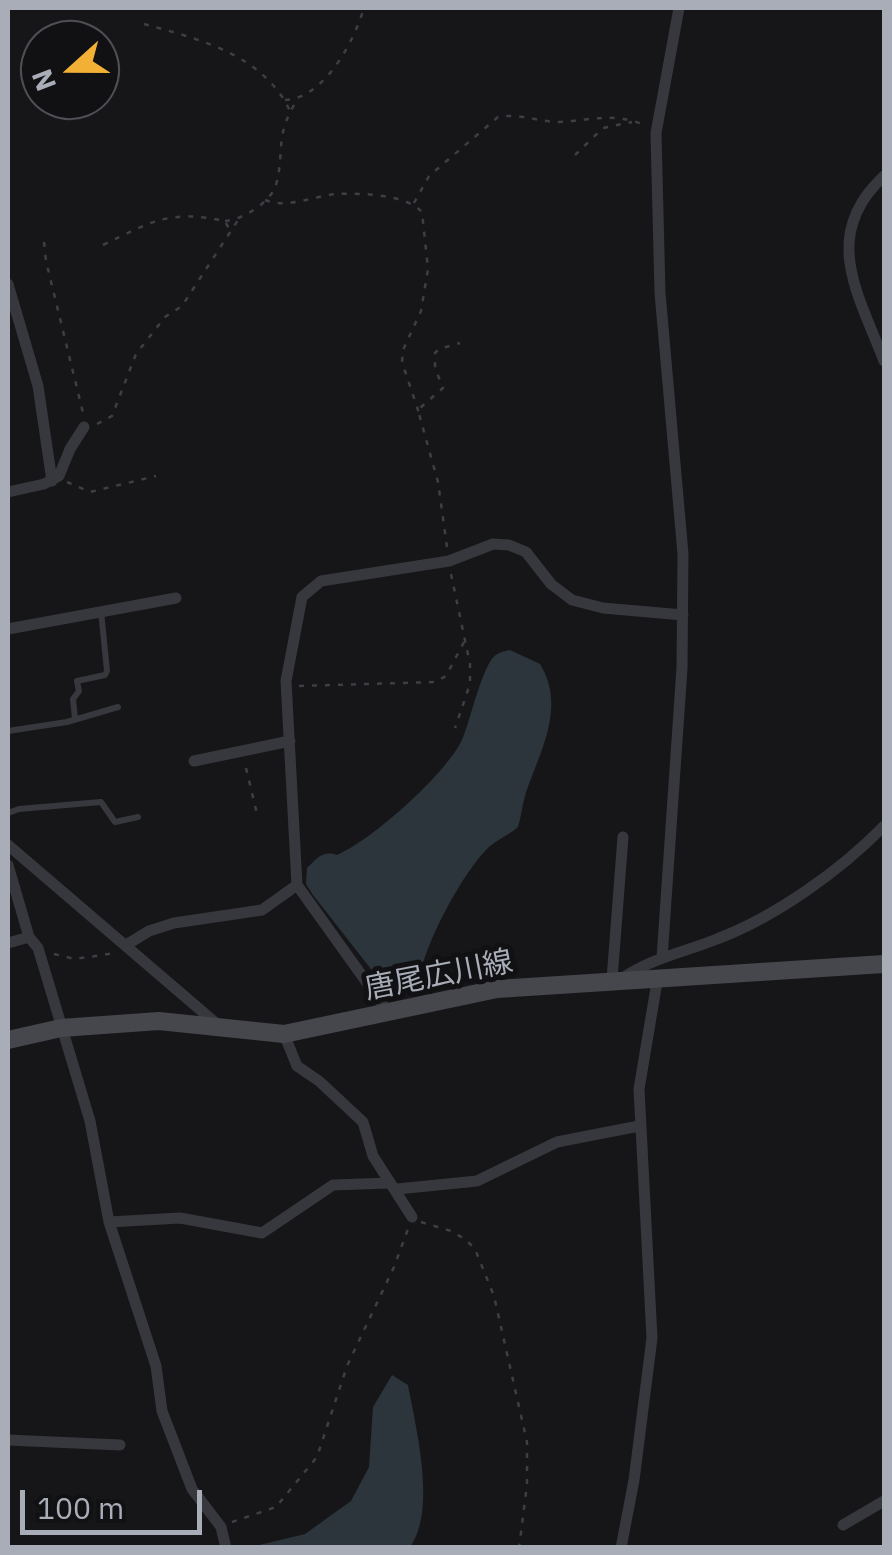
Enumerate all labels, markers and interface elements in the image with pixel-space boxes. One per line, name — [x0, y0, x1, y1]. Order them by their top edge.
north arrow — [20, 20, 120, 120]
text: N — [22, 64, 64, 96]
street label: 唐尾広川線 — [362, 944, 516, 1008]
scale bar — [25, 1470, 208, 1532]
text: 100 m — [37, 1488, 124, 1527]

